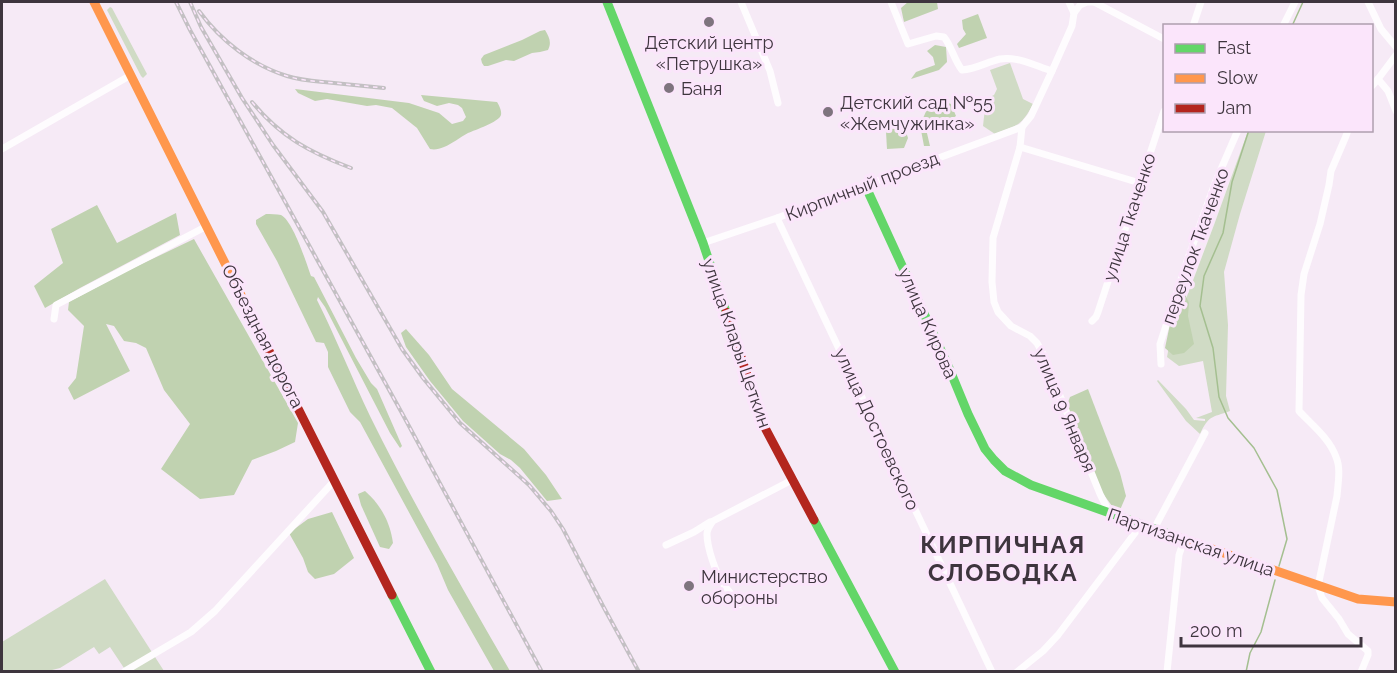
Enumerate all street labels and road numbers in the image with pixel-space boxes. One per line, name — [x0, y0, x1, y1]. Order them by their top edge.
street label: Кирпичный проезд — [782, 147, 942, 225]
street label: улица Ткаченко — [1098, 150, 1160, 284]
street label: переулок Ткаченко — [1157, 165, 1233, 327]
street label: улица Клары Цеткин — [698, 256, 776, 430]
street label: Объездная дорога — [218, 261, 308, 411]
street label: улица Кирова — [894, 264, 962, 382]
street label: улица Достоевского — [830, 345, 924, 514]
street label: улица 9 Января — [1029, 345, 1101, 475]
street label: Партизанская улица — [1105, 504, 1277, 580]

